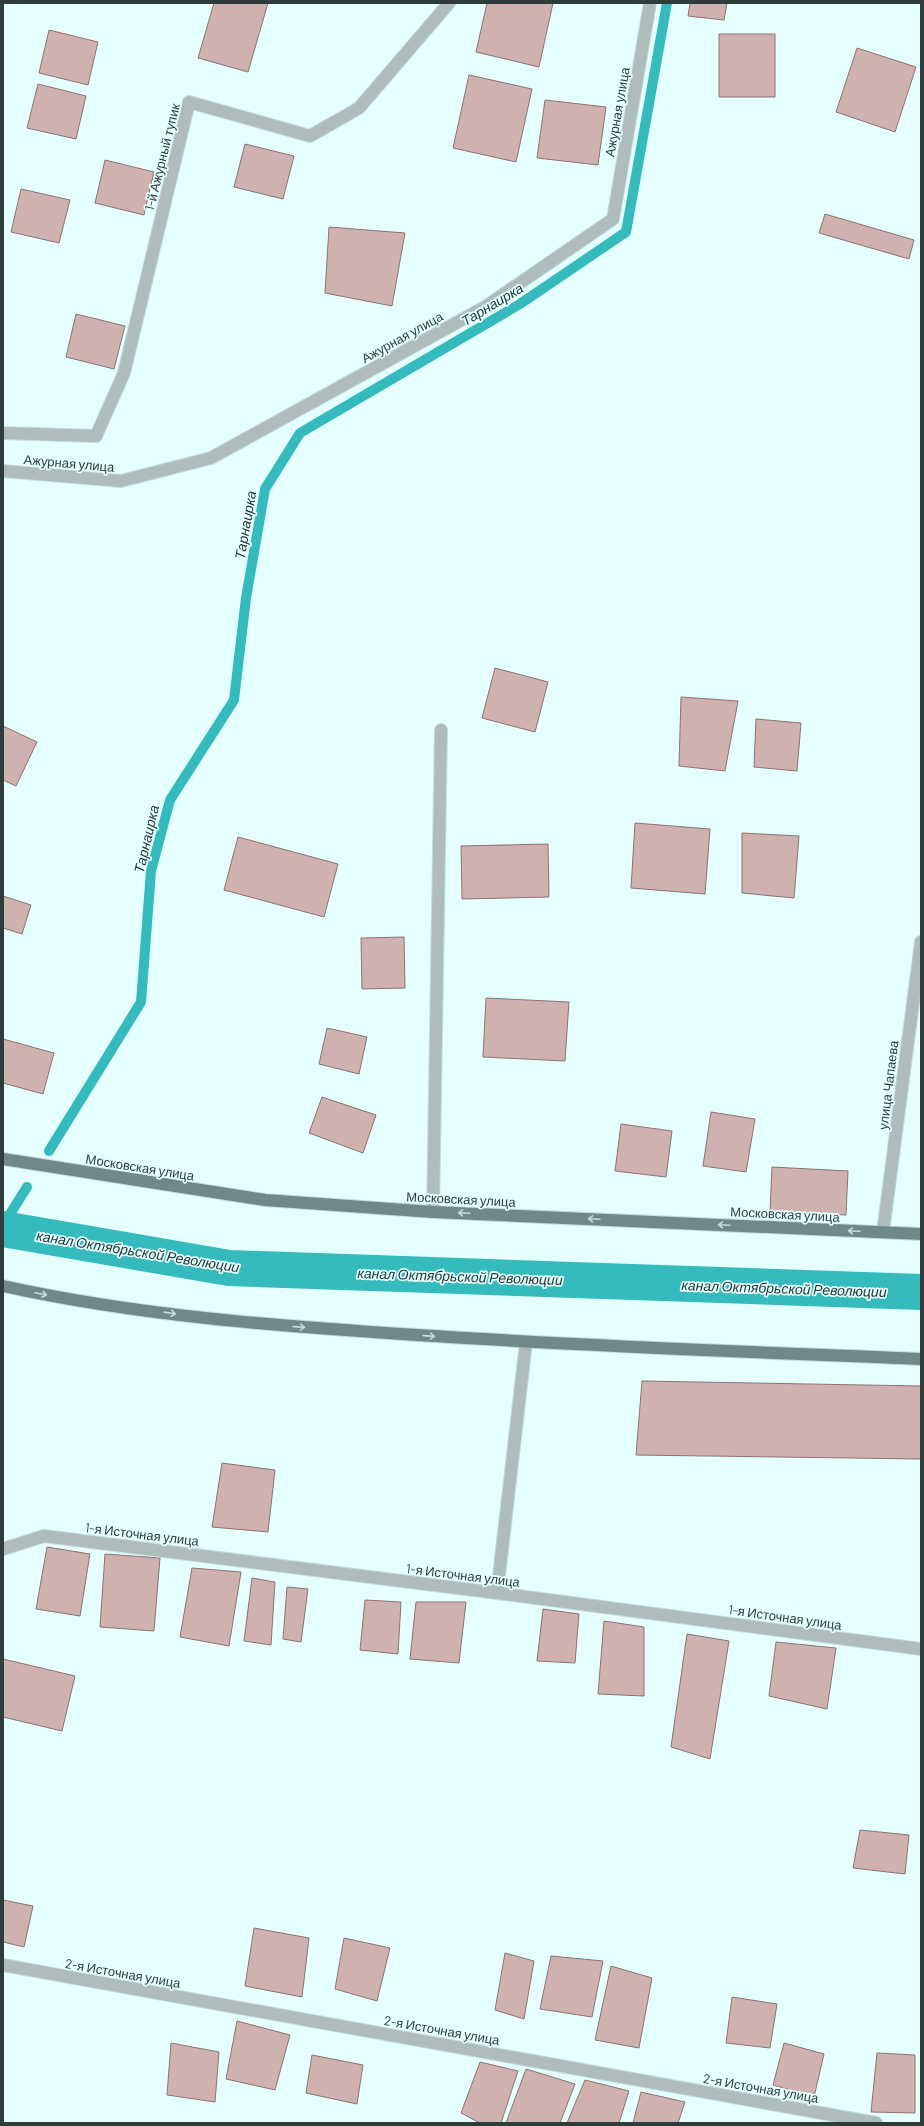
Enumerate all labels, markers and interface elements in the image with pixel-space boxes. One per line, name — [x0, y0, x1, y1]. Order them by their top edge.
street label: Ажурная улица — [601, 65, 633, 158]
street label: 1-й Ажурный тупик — [141, 102, 183, 212]
water label: Тарнаирка — [458, 279, 526, 329]
street label: Ажурная улица — [358, 308, 446, 366]
street label: Ажурная улица — [23, 451, 116, 475]
water label: Тарнаирка — [231, 489, 259, 561]
water label: Тарнаирка — [130, 803, 162, 875]
street label: улица Чапаева — [875, 1039, 902, 1131]
street label: Московская улица — [85, 1151, 196, 1184]
street label: Московская улица — [406, 1188, 517, 1210]
street label: Московская улица — [730, 1203, 841, 1225]
one-way arrow — [458, 1210, 471, 1217]
one-way arrow — [588, 1216, 601, 1223]
one-way arrow — [718, 1221, 731, 1229]
water label: канал Октябрьской Революции — [35, 1227, 241, 1275]
one-way arrow — [848, 1227, 861, 1235]
water label: канал Октябрьской Революции — [357, 1264, 563, 1288]
water label: канал Октябрьской Революции — [681, 1276, 887, 1300]
one-way arrow — [34, 1291, 47, 1299]
one-way arrow — [163, 1309, 176, 1317]
one-way arrow — [292, 1324, 305, 1331]
one-way arrow — [422, 1332, 435, 1339]
street label: 1-я Источная улица — [84, 1519, 201, 1549]
street label: 1-я Источная улица — [405, 1560, 522, 1590]
street label: 1-я Источная улица — [727, 1601, 844, 1633]
street label: 2-я Источная улица — [64, 1955, 183, 1991]
street label: 2-я Источная улица — [383, 2012, 502, 2048]
street label: 2-я Источная улица — [702, 2070, 821, 2106]

